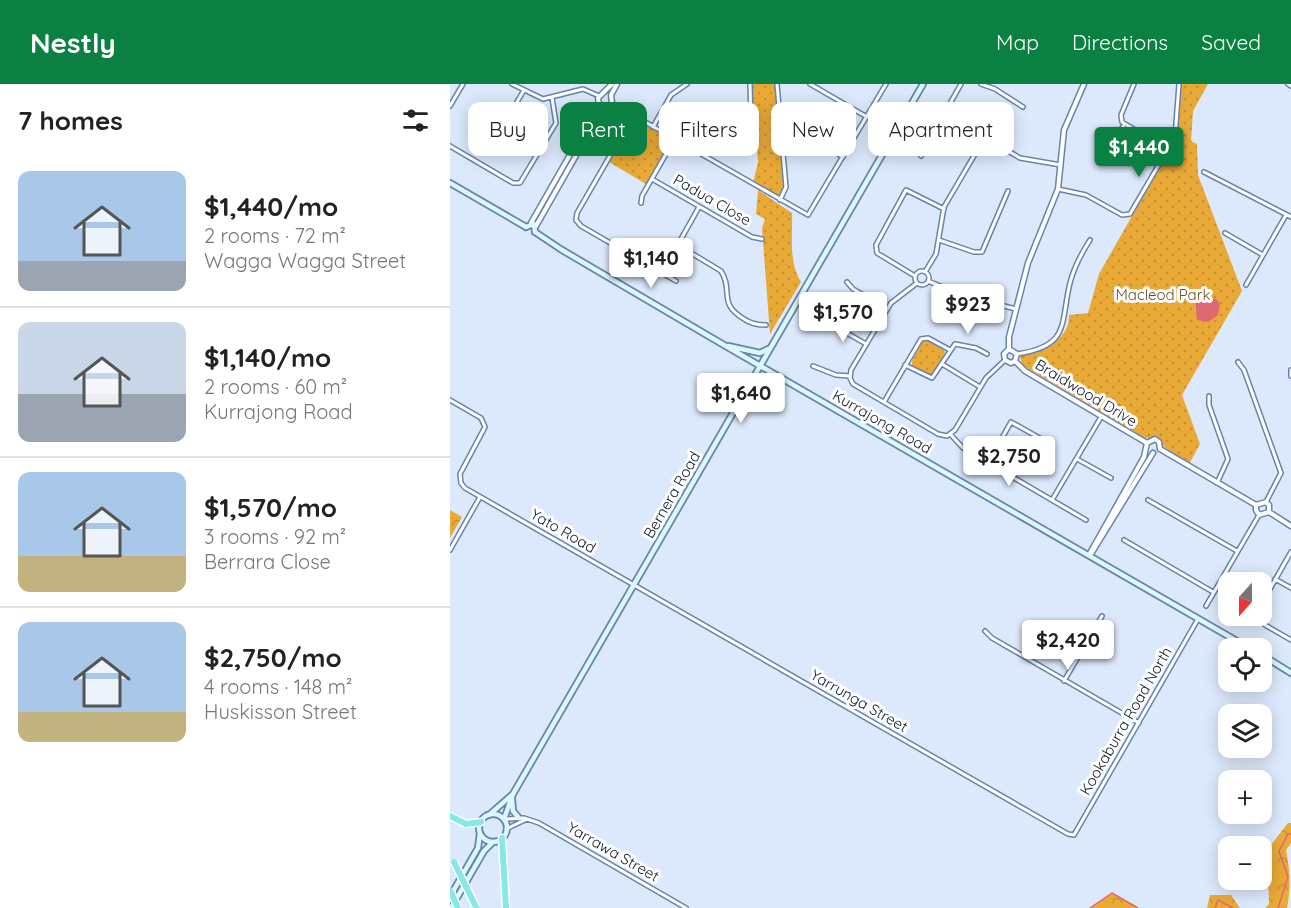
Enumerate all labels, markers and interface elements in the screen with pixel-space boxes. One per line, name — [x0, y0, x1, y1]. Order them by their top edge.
text: Nestly — [30, 25, 116, 60]
text: Map — [996, 29, 1039, 55]
text: Directions — [1072, 29, 1168, 55]
text: Saved — [1201, 29, 1261, 55]
chip: Buy — [468, 102, 548, 156]
chip: Rent — [560, 102, 647, 156]
chip: Filters — [659, 102, 759, 156]
chip: New — [771, 102, 856, 156]
chip: Apartment — [868, 102, 1014, 156]
text: 7 homes — [18, 104, 123, 137]
icon: filters — [399, 104, 432, 137]
pin: $1,440 — [1090, 127, 1188, 178]
text: $1,440 — [1108, 134, 1170, 159]
street label: Padua Close — [670, 170, 755, 229]
text: $1,440/mo — [204, 190, 338, 223]
icon: home — [66, 195, 138, 267]
text: 2 rooms · 72 m² — [204, 223, 346, 248]
pin: $1,140 — [602, 238, 700, 289]
text: $1,140 — [623, 245, 679, 270]
text: Wagga Wagga Street — [204, 248, 406, 273]
pin: $923 — [932, 284, 1004, 335]
park label: Macleod Park — [1115, 285, 1211, 304]
text: $923 — [945, 291, 991, 316]
pin: $1,570 — [794, 292, 892, 343]
text: $1,570 — [813, 299, 873, 324]
text: $1,140/mo — [204, 341, 331, 374]
icon: home — [66, 346, 138, 418]
street label: Braidwood Drive — [1032, 355, 1141, 430]
pin: $1,640 — [692, 373, 790, 424]
text: 2 rooms · 60 m² — [204, 374, 347, 399]
text: $1,640 — [711, 380, 771, 405]
street label: Kurrajong Road — [829, 385, 935, 458]
text: Kurrajong Road — [204, 399, 353, 424]
pin: $2,750 — [960, 436, 1058, 487]
text: $2,750 — [977, 443, 1041, 468]
street label: Bernera Road — [639, 448, 704, 542]
text: $1,570/mo — [204, 491, 337, 524]
icon: home — [66, 496, 138, 568]
street label: Yato Road — [527, 504, 599, 557]
text: 3 rooms · 92 m² — [204, 524, 346, 549]
text: Berrara Close — [204, 549, 331, 574]
north arrow — [1218, 572, 1272, 626]
map controls — [1218, 572, 1272, 890]
pin: $2,420 — [1019, 620, 1117, 671]
text: $2,420 — [1036, 627, 1100, 652]
button: locate — [1218, 638, 1272, 692]
text: $2,750/mo — [204, 641, 342, 674]
street label: Kookaburra Road North — [1075, 643, 1176, 798]
icon: home — [66, 646, 138, 718]
street label: Yarrunga Street — [807, 665, 911, 736]
text: 4 rooms · 148 m² — [204, 674, 352, 699]
text: Huskisson Street — [204, 699, 357, 724]
button: layers — [1218, 704, 1272, 758]
button: + — [1218, 770, 1272, 824]
street label: Yarrawa Street — [564, 818, 663, 886]
button: − — [1218, 836, 1272, 890]

